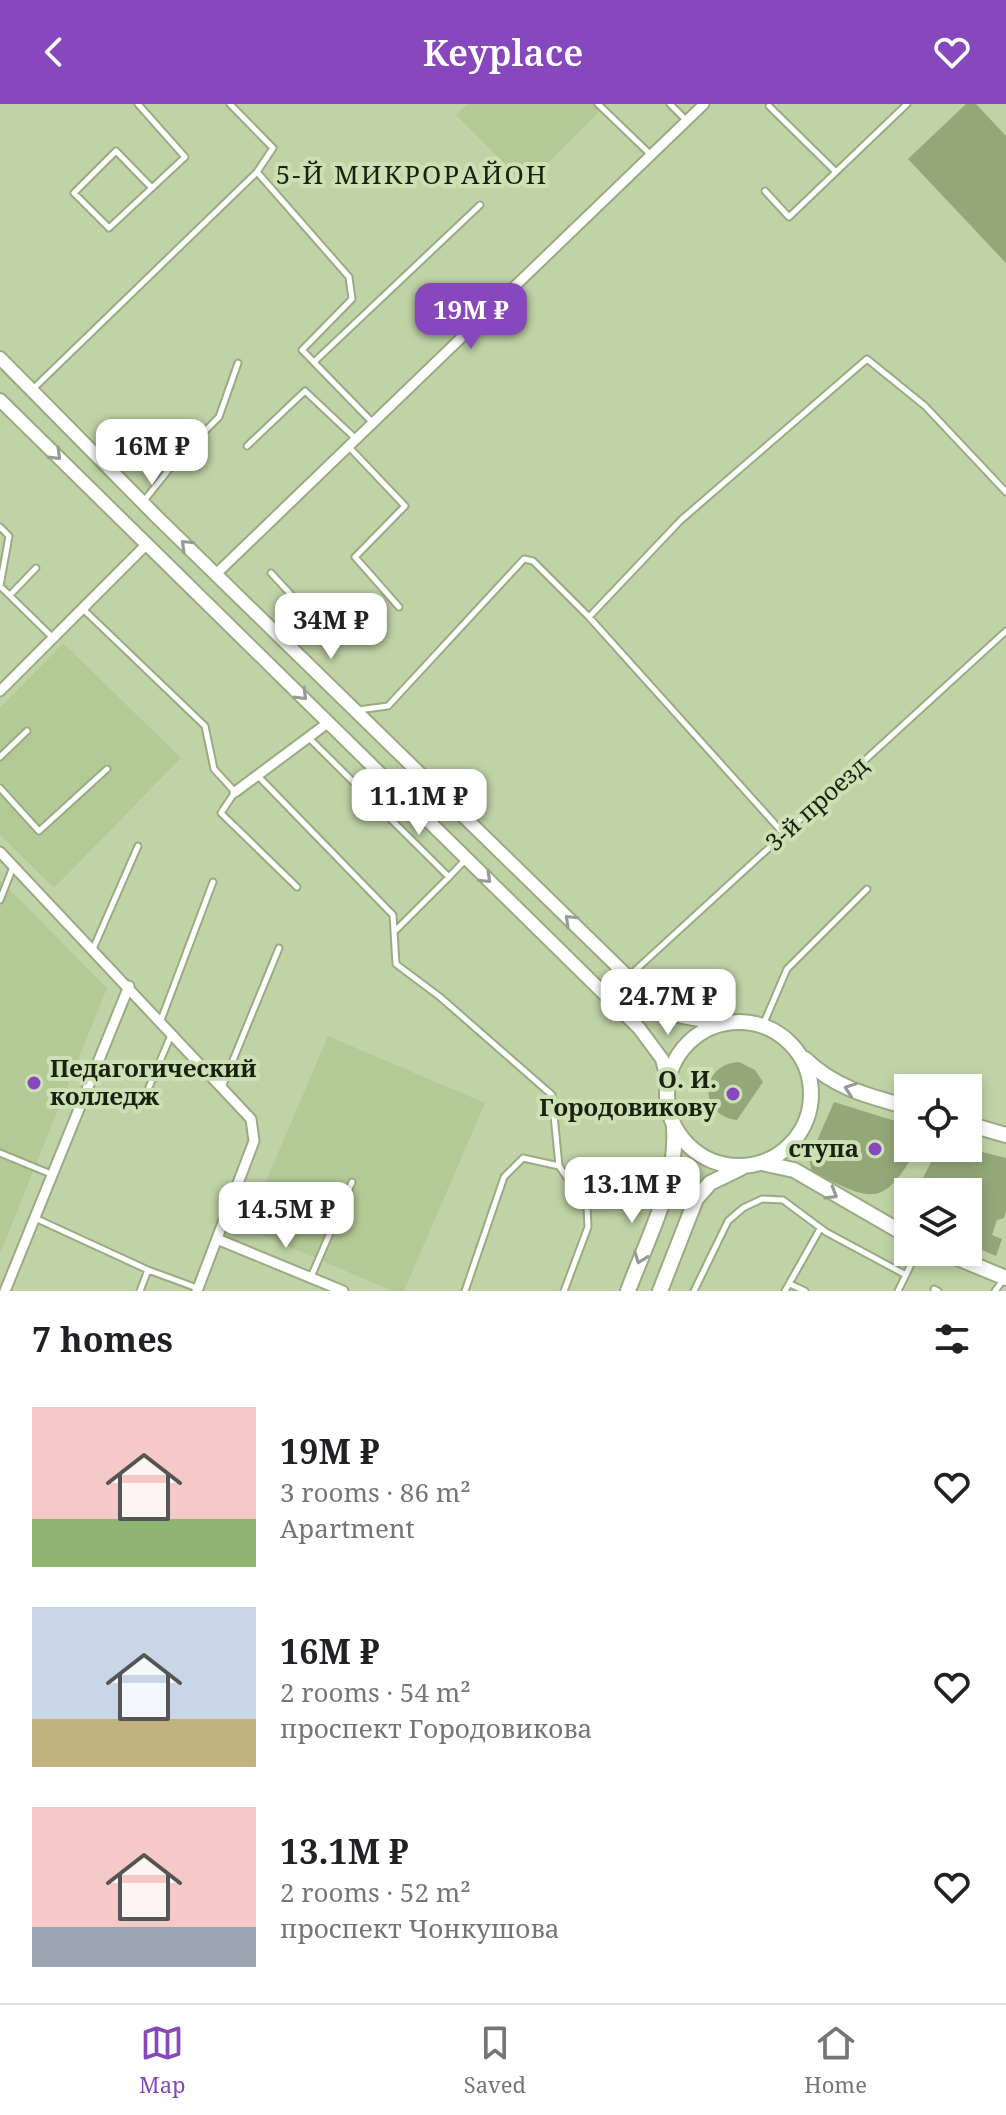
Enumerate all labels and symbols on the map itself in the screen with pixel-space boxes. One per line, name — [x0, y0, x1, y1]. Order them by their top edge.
district label: 5-Й МИКРОРАЙОН — [276, 156, 548, 192]
pin: 19M ₽ — [415, 283, 527, 351]
pin: 16M ₽ — [96, 419, 208, 487]
one-way arrow — [47, 445, 61, 460]
one-way arrow — [181, 539, 195, 554]
pin: 34M ₽ — [275, 593, 387, 661]
one-way arrow — [293, 686, 307, 700]
street label: 3-й проезд — [758, 748, 874, 858]
pin: 11.1M ₽ — [345, 769, 493, 837]
one-way arrow — [477, 869, 491, 883]
one-way arrow — [565, 915, 579, 929]
pin: 24.7M ₽ — [594, 969, 742, 1037]
place label: Педагогический колледж — [50, 1051, 256, 1112]
place label: О. И. Городовикову — [539, 1062, 717, 1123]
marker: Педагогический колледж — [25, 1074, 43, 1092]
one-way arrow — [844, 1083, 858, 1099]
marker: О. И. Городовикову — [724, 1085, 742, 1103]
place label: ступа — [788, 1131, 859, 1164]
marker: ступа — [866, 1140, 884, 1158]
pin: 13.1M ₽ — [558, 1157, 706, 1225]
pin: 14.5M ₽ — [212, 1182, 360, 1250]
one-way arrow — [823, 1185, 838, 1200]
one-way arrow — [633, 1250, 650, 1264]

